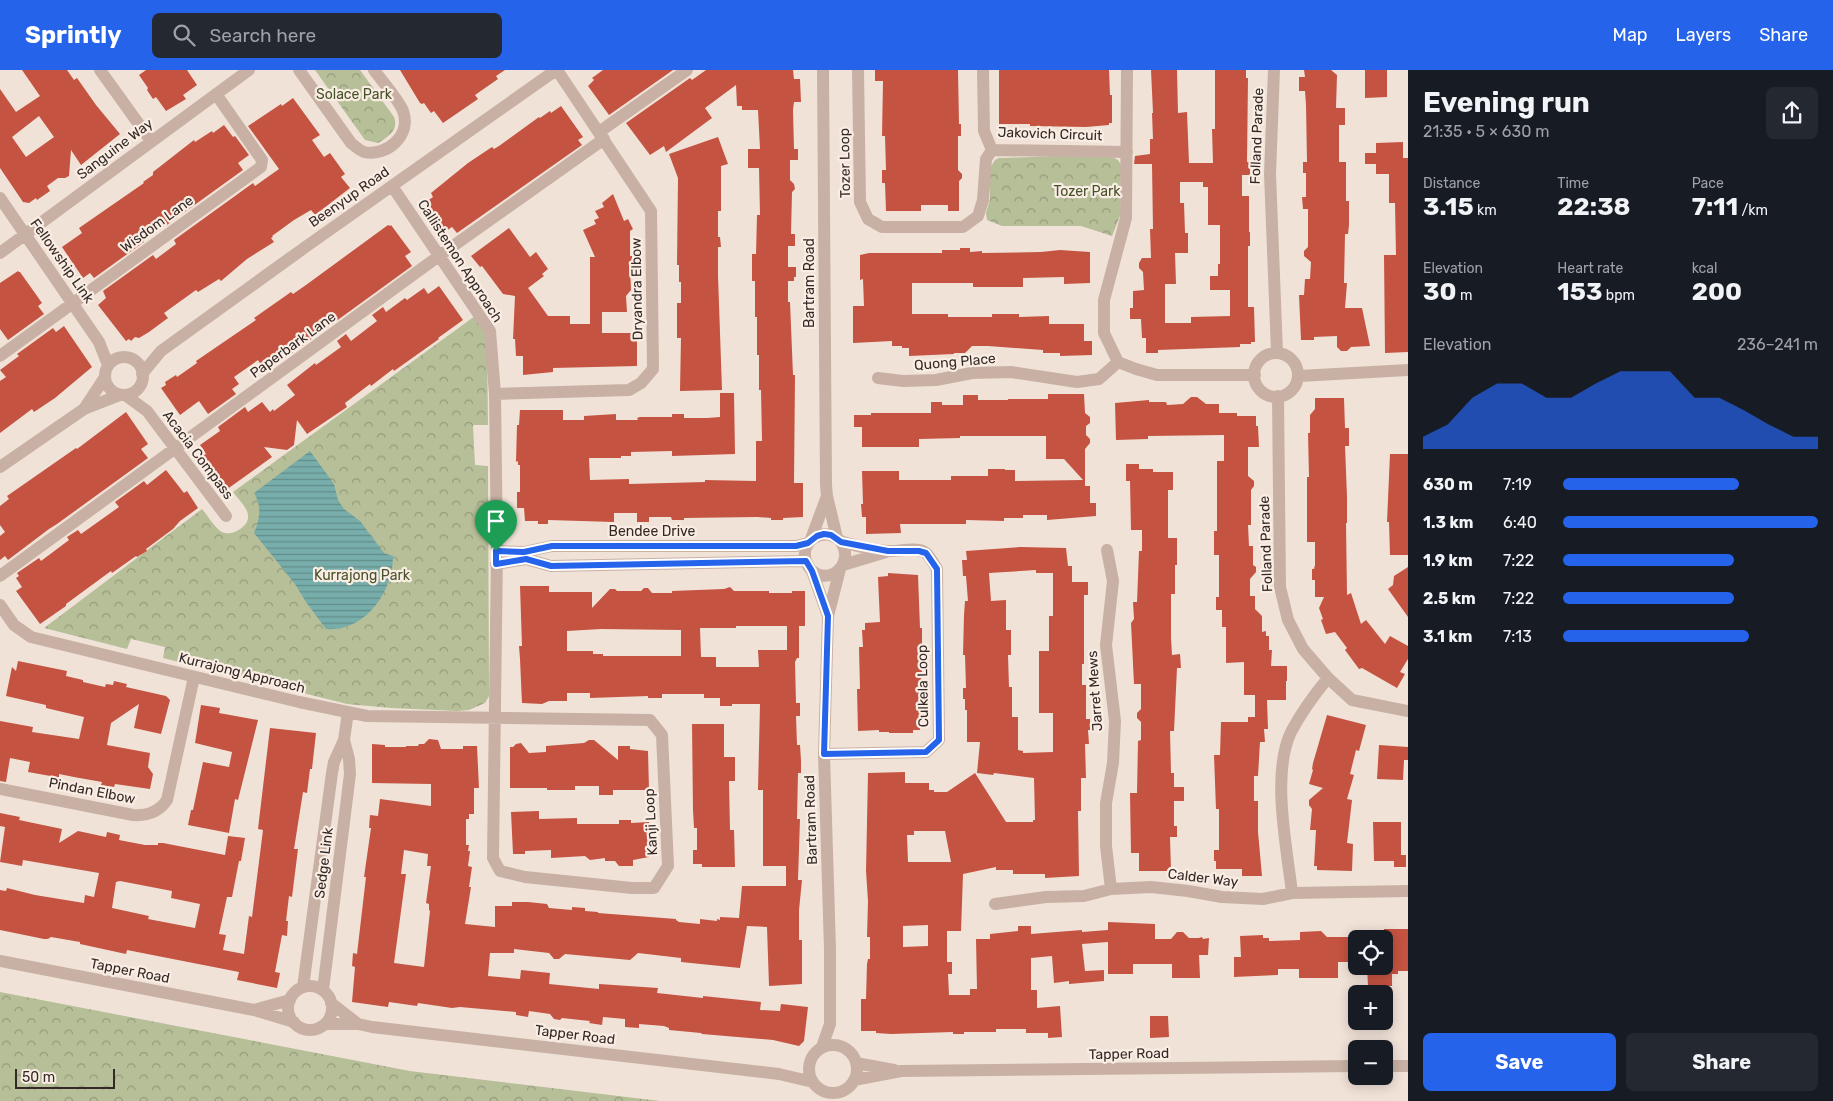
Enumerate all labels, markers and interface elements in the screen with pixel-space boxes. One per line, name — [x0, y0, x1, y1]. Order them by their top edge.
search box — [152, 13, 502, 58]
text: Sprintly — [25, 21, 122, 49]
icon: search — [170, 21, 198, 49]
text: Search here — [210, 24, 316, 47]
text: Map — [1613, 24, 1648, 46]
text: Layers — [1676, 24, 1731, 46]
text: Share — [1759, 24, 1808, 46]
park label: Solace Park — [316, 86, 393, 103]
text: Evening run — [1423, 86, 1590, 119]
street label: Folland Parade — [1247, 87, 1267, 185]
button: share — [1766, 87, 1818, 139]
street label: Sanguine Way — [74, 115, 157, 183]
text: 21:35 · 5 × 630 m — [1423, 122, 1549, 141]
street label: Jakovich Circuit — [997, 124, 1103, 144]
street label: Tozer Loop — [836, 128, 854, 198]
street label: Beenyup Road — [305, 163, 393, 231]
text: Distance — [1423, 175, 1480, 192]
text: Time — [1557, 175, 1589, 192]
text: Pace — [1692, 175, 1724, 192]
park label: Tozer Park — [1053, 183, 1121, 200]
street label: Wisdom Lane — [117, 192, 197, 256]
text: 3.15 — [1423, 192, 1474, 221]
text: 22:38 — [1557, 192, 1631, 221]
text: 7:11 — [1692, 192, 1738, 221]
street label: Callistemon Approach — [414, 196, 506, 326]
text: km — [1474, 202, 1497, 219]
text: /km — [1738, 202, 1768, 219]
street label: Fellowship Link — [27, 215, 98, 307]
street label: Dryandra Elbow — [628, 238, 646, 340]
street label: Bartram Road — [801, 238, 818, 328]
text: Elevation — [1423, 260, 1483, 277]
text: Heart rate — [1557, 260, 1623, 277]
text: kcal — [1692, 260, 1717, 277]
text: 30 — [1423, 277, 1456, 306]
text: 153 — [1557, 277, 1602, 306]
text: 200 — [1692, 277, 1742, 306]
text: m — [1456, 287, 1472, 304]
text: bpm — [1602, 287, 1635, 304]
street label: Paperbark Lane — [247, 308, 339, 382]
text: Elevation — [1423, 335, 1492, 354]
text: 236–241 m — [1737, 335, 1818, 354]
street label: Quong Place — [913, 350, 997, 374]
street label: Acacia Compass — [159, 407, 237, 503]
text: 630 m — [1423, 475, 1473, 494]
text: 7:19 — [1503, 475, 1532, 494]
street label: Folland Parade — [1256, 495, 1276, 593]
pin — [475, 500, 517, 551]
icon: arrive — [482, 507, 510, 535]
text: 1.3 km — [1423, 513, 1473, 532]
text: 6:40 — [1503, 513, 1537, 532]
street label: Bendee Drive — [609, 523, 696, 540]
text: 1.9 km — [1423, 551, 1473, 570]
text: 7:22 — [1503, 551, 1534, 570]
park label: Kurrajong Park — [314, 567, 411, 584]
text: 2.5 km — [1423, 589, 1476, 608]
text: 7:22 — [1503, 589, 1534, 608]
text: 3.1 km — [1423, 627, 1472, 646]
text: 7:13 — [1503, 627, 1532, 646]
street label: Culkela Loop — [914, 645, 932, 727]
street label: Kurrajong Approach — [177, 649, 307, 697]
street label: Jarret Mews — [1084, 650, 1106, 732]
street label: Pindan Elbow — [47, 774, 137, 808]
street label: Bartram Road — [801, 775, 821, 865]
street label: Kanji Loop — [641, 788, 661, 856]
street label: Sedge Link — [311, 826, 337, 900]
street label: Calder Way — [1167, 865, 1240, 891]
map controls — [1348, 930, 1393, 1085]
button: locate — [1348, 930, 1393, 975]
street label: Tapper Road — [89, 955, 171, 987]
button: + — [1348, 985, 1393, 1030]
street label: Tapper Road — [534, 1022, 616, 1048]
button: Save — [1423, 1033, 1616, 1091]
button: Share — [1626, 1033, 1818, 1091]
button: − — [1348, 1040, 1393, 1085]
street label: Tapper Road — [1089, 1045, 1169, 1063]
scale bar — [15, 1066, 115, 1089]
text: 50 m — [22, 1069, 55, 1086]

